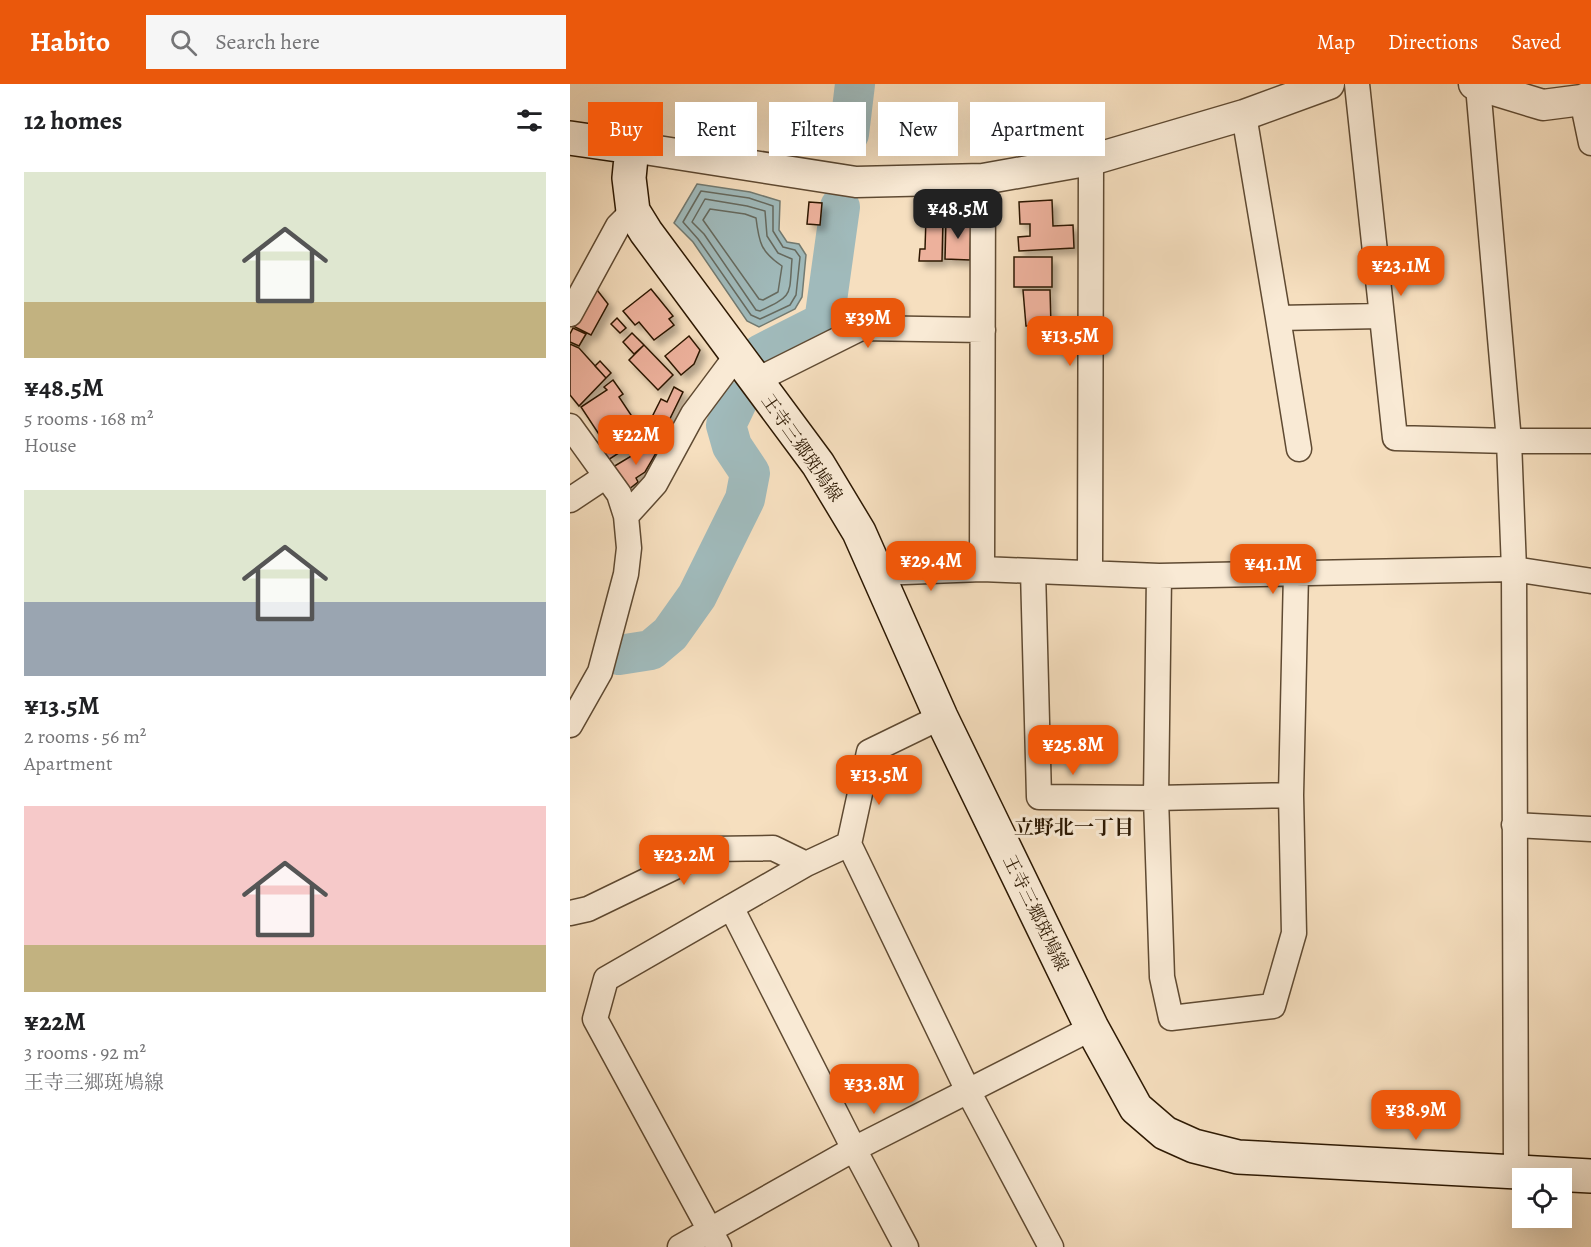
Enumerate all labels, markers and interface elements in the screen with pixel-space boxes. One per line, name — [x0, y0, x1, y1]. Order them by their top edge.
search box — [146, 15, 566, 69]
text: Habito — [30, 23, 110, 61]
icon: search — [167, 26, 200, 59]
text: Search here — [215, 27, 320, 57]
text: Map — [1317, 28, 1355, 56]
text: Directions — [1388, 28, 1478, 56]
text: Saved — [1511, 28, 1561, 56]
chip: Buy — [588, 102, 663, 156]
chip: Rent — [675, 102, 757, 156]
chip: Filters — [769, 102, 866, 156]
chip: New — [878, 102, 958, 156]
chip: Apartment — [970, 102, 1105, 156]
text: 12 homes — [24, 103, 122, 138]
icon: filters — [513, 104, 546, 137]
pin: ¥48.5M — [909, 189, 1007, 240]
text: ¥48.5M — [927, 195, 989, 222]
icon: home — [231, 211, 339, 319]
pin: ¥23.1M — [1352, 246, 1450, 297]
text: ¥23.1M — [1371, 252, 1431, 279]
pin: ¥39M — [832, 298, 904, 349]
text: ¥39M — [845, 304, 891, 331]
pin: ¥13.5M — [1021, 316, 1119, 367]
text: ¥13.5M — [1041, 322, 1099, 349]
text: ¥48.5M — [24, 370, 104, 405]
street label: 王寺三郷斑鳩線 — [756, 390, 848, 506]
text: 5 rooms · 168 m² — [24, 405, 153, 432]
pin: ¥22M — [600, 415, 672, 466]
text: ¥22M — [612, 421, 660, 448]
text: House — [24, 432, 76, 459]
icon: home — [231, 529, 339, 637]
pin: ¥29.4M — [882, 541, 980, 592]
pin: ¥41.1M — [1224, 544, 1322, 595]
text: ¥29.4M — [900, 547, 962, 574]
text: ¥41.1M — [1244, 550, 1302, 577]
text: ¥13.5M — [24, 688, 100, 723]
text: 2 rooms · 56 m² — [24, 723, 146, 750]
pin: ¥25.8M — [1024, 725, 1122, 776]
text: ¥25.8M — [1042, 731, 1104, 758]
text: Apartment — [24, 750, 113, 777]
pin: ¥13.5M — [830, 755, 928, 806]
text: ¥13.5M — [850, 761, 908, 788]
district label: 立野北一丁目 — [1014, 814, 1134, 841]
pin: ¥23.2M — [635, 835, 733, 886]
text: ¥23.2M — [653, 841, 715, 868]
icon: home — [231, 845, 339, 953]
street label: 王寺三郷斑鳩線 — [998, 851, 1074, 975]
text: ¥22M — [24, 1004, 86, 1039]
text: 3 rooms · 92 m² — [24, 1039, 146, 1066]
pin: ¥33.8M — [825, 1064, 923, 1115]
text: 王寺三郷斑鳩線 — [24, 1069, 164, 1096]
text: ¥33.8M — [844, 1070, 904, 1097]
pin: ¥38.9M — [1367, 1090, 1465, 1141]
text: ¥38.9M — [1385, 1096, 1447, 1123]
map controls — [1512, 1168, 1572, 1228]
button: locate — [1512, 1168, 1572, 1228]

